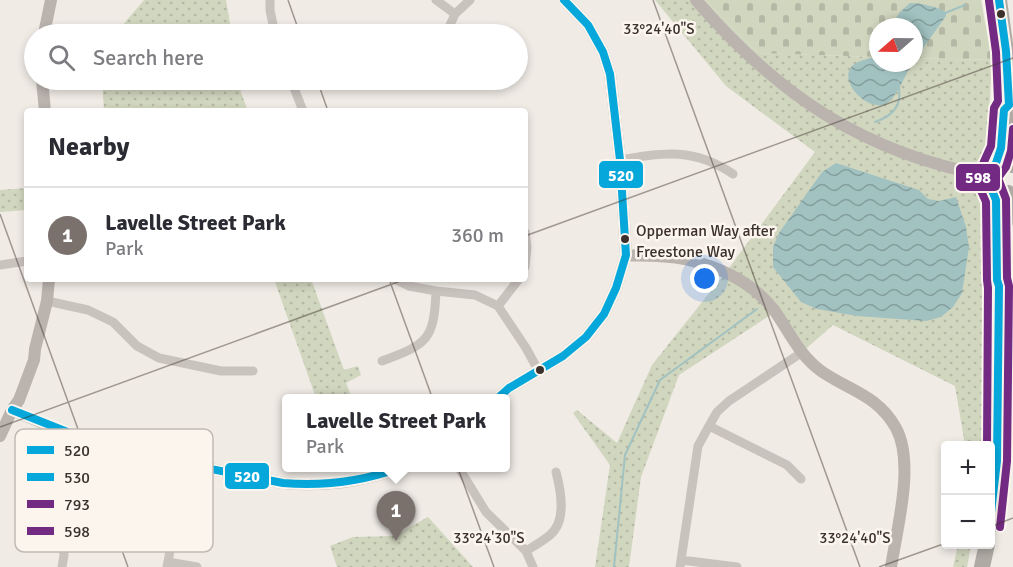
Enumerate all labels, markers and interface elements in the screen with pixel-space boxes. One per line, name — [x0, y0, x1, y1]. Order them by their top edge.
unlabelled marker — [995, 8, 1007, 20]
north arrow — [869, 18, 923, 72]
text: 33°24'40"S — [623, 20, 695, 38]
search box — [24, 24, 528, 90]
icon: search — [45, 41, 78, 74]
text: Search here — [93, 44, 204, 71]
text: Nearby — [48, 131, 129, 163]
line badge: 520 — [598, 160, 644, 189]
line badge: 598 — [955, 163, 1001, 192]
text: 520 — [608, 166, 634, 186]
text: 598 — [965, 168, 991, 188]
text: Lavelle Street Park — [105, 209, 286, 236]
place label: Opperman Way after Freestone Way — [636, 221, 775, 262]
text: 1 — [62, 223, 73, 248]
text: 360 m — [451, 223, 504, 248]
marker: Opperman Way after Freestone Way — [619, 233, 631, 245]
text: Park — [105, 236, 143, 261]
your location — [690, 264, 719, 293]
unlabelled marker — [534, 364, 546, 376]
popup — [282, 394, 510, 472]
text: Lavelle Street Park — [306, 407, 486, 434]
legend — [15, 429, 213, 552]
text: Park — [306, 434, 344, 459]
text: 520 — [64, 441, 90, 461]
map controls — [941, 441, 995, 549]
button: + — [941, 441, 995, 495]
line badge: 520 — [224, 462, 270, 490]
text: 520 — [234, 467, 260, 487]
text: 530 — [64, 468, 90, 488]
pin: 1 — [376, 492, 416, 541]
text: 793 — [64, 495, 90, 515]
button: − — [941, 495, 995, 549]
text: 598 — [64, 522, 90, 542]
text: 33°24'30"S — [453, 529, 525, 547]
text: 33°24'40"S — [819, 529, 891, 547]

